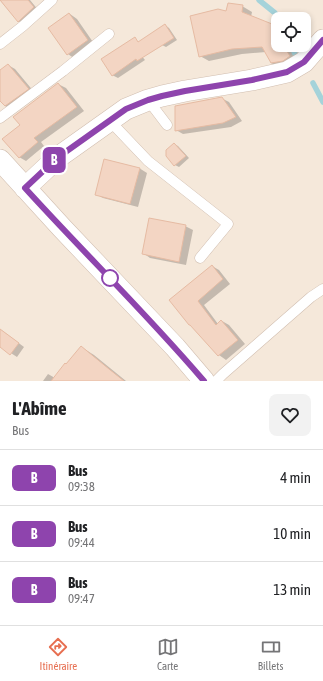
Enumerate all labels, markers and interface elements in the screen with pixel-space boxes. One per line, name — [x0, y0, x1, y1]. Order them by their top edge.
map controls — [271, 12, 311, 52]
button: locate — [271, 12, 311, 52]
line badge: B — [41, 147, 67, 173]
text: B — [51, 152, 57, 168]
unlabelled marker — [101, 269, 119, 287]
button: heart — [269, 394, 311, 436]
text: L'Abîme — [12, 397, 67, 419]
text: Bus — [12, 423, 29, 438]
text: Bus — [68, 462, 88, 479]
text: 4 min — [280, 469, 311, 486]
text: B — [31, 470, 37, 486]
text: 09:38 — [68, 479, 95, 494]
text: Bus — [68, 518, 88, 535]
text: 10 min — [273, 525, 311, 542]
text: B — [31, 526, 37, 542]
text: 09:44 — [68, 535, 95, 550]
text: Bus — [68, 574, 88, 591]
text: 13 min — [273, 581, 311, 598]
text: B — [31, 582, 37, 598]
text: 09:47 — [68, 591, 95, 606]
tab: Itinéraire — [40, 636, 77, 672]
tab: Carte — [157, 636, 179, 672]
tab: Billets — [258, 636, 283, 672]

